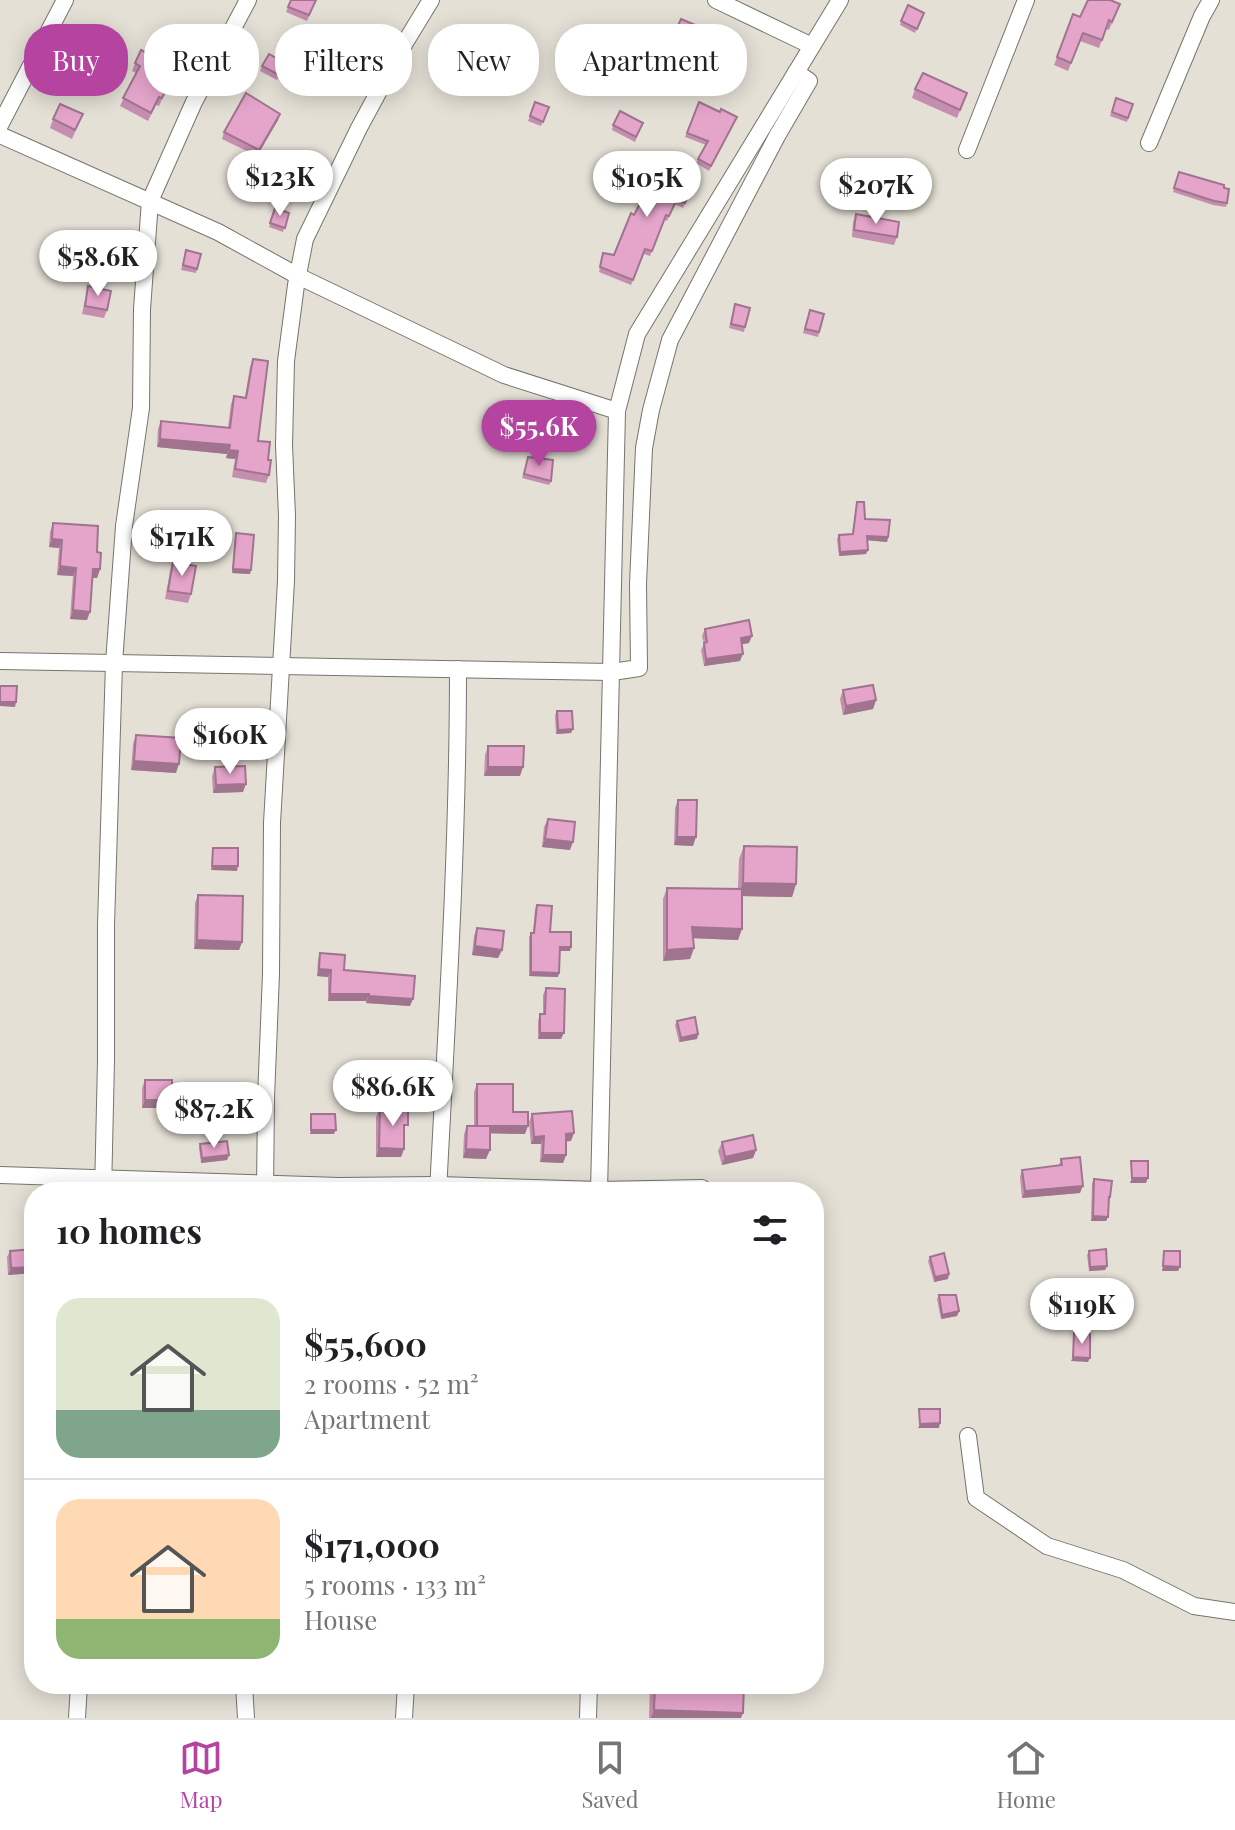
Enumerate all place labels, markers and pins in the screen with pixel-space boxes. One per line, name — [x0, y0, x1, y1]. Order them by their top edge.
pin: $123K — [224, 150, 336, 218]
pin: $105K — [591, 151, 703, 219]
pin: $207K — [820, 158, 932, 226]
pin: $58.6K — [33, 230, 163, 298]
pin: $55.6K — [474, 400, 604, 468]
pin: $171K — [126, 510, 238, 578]
pin: $160K — [174, 708, 286, 776]
pin: $86.6K — [328, 1060, 458, 1128]
pin: $87.2K — [149, 1082, 279, 1150]
pin: $119K — [1026, 1278, 1138, 1346]

